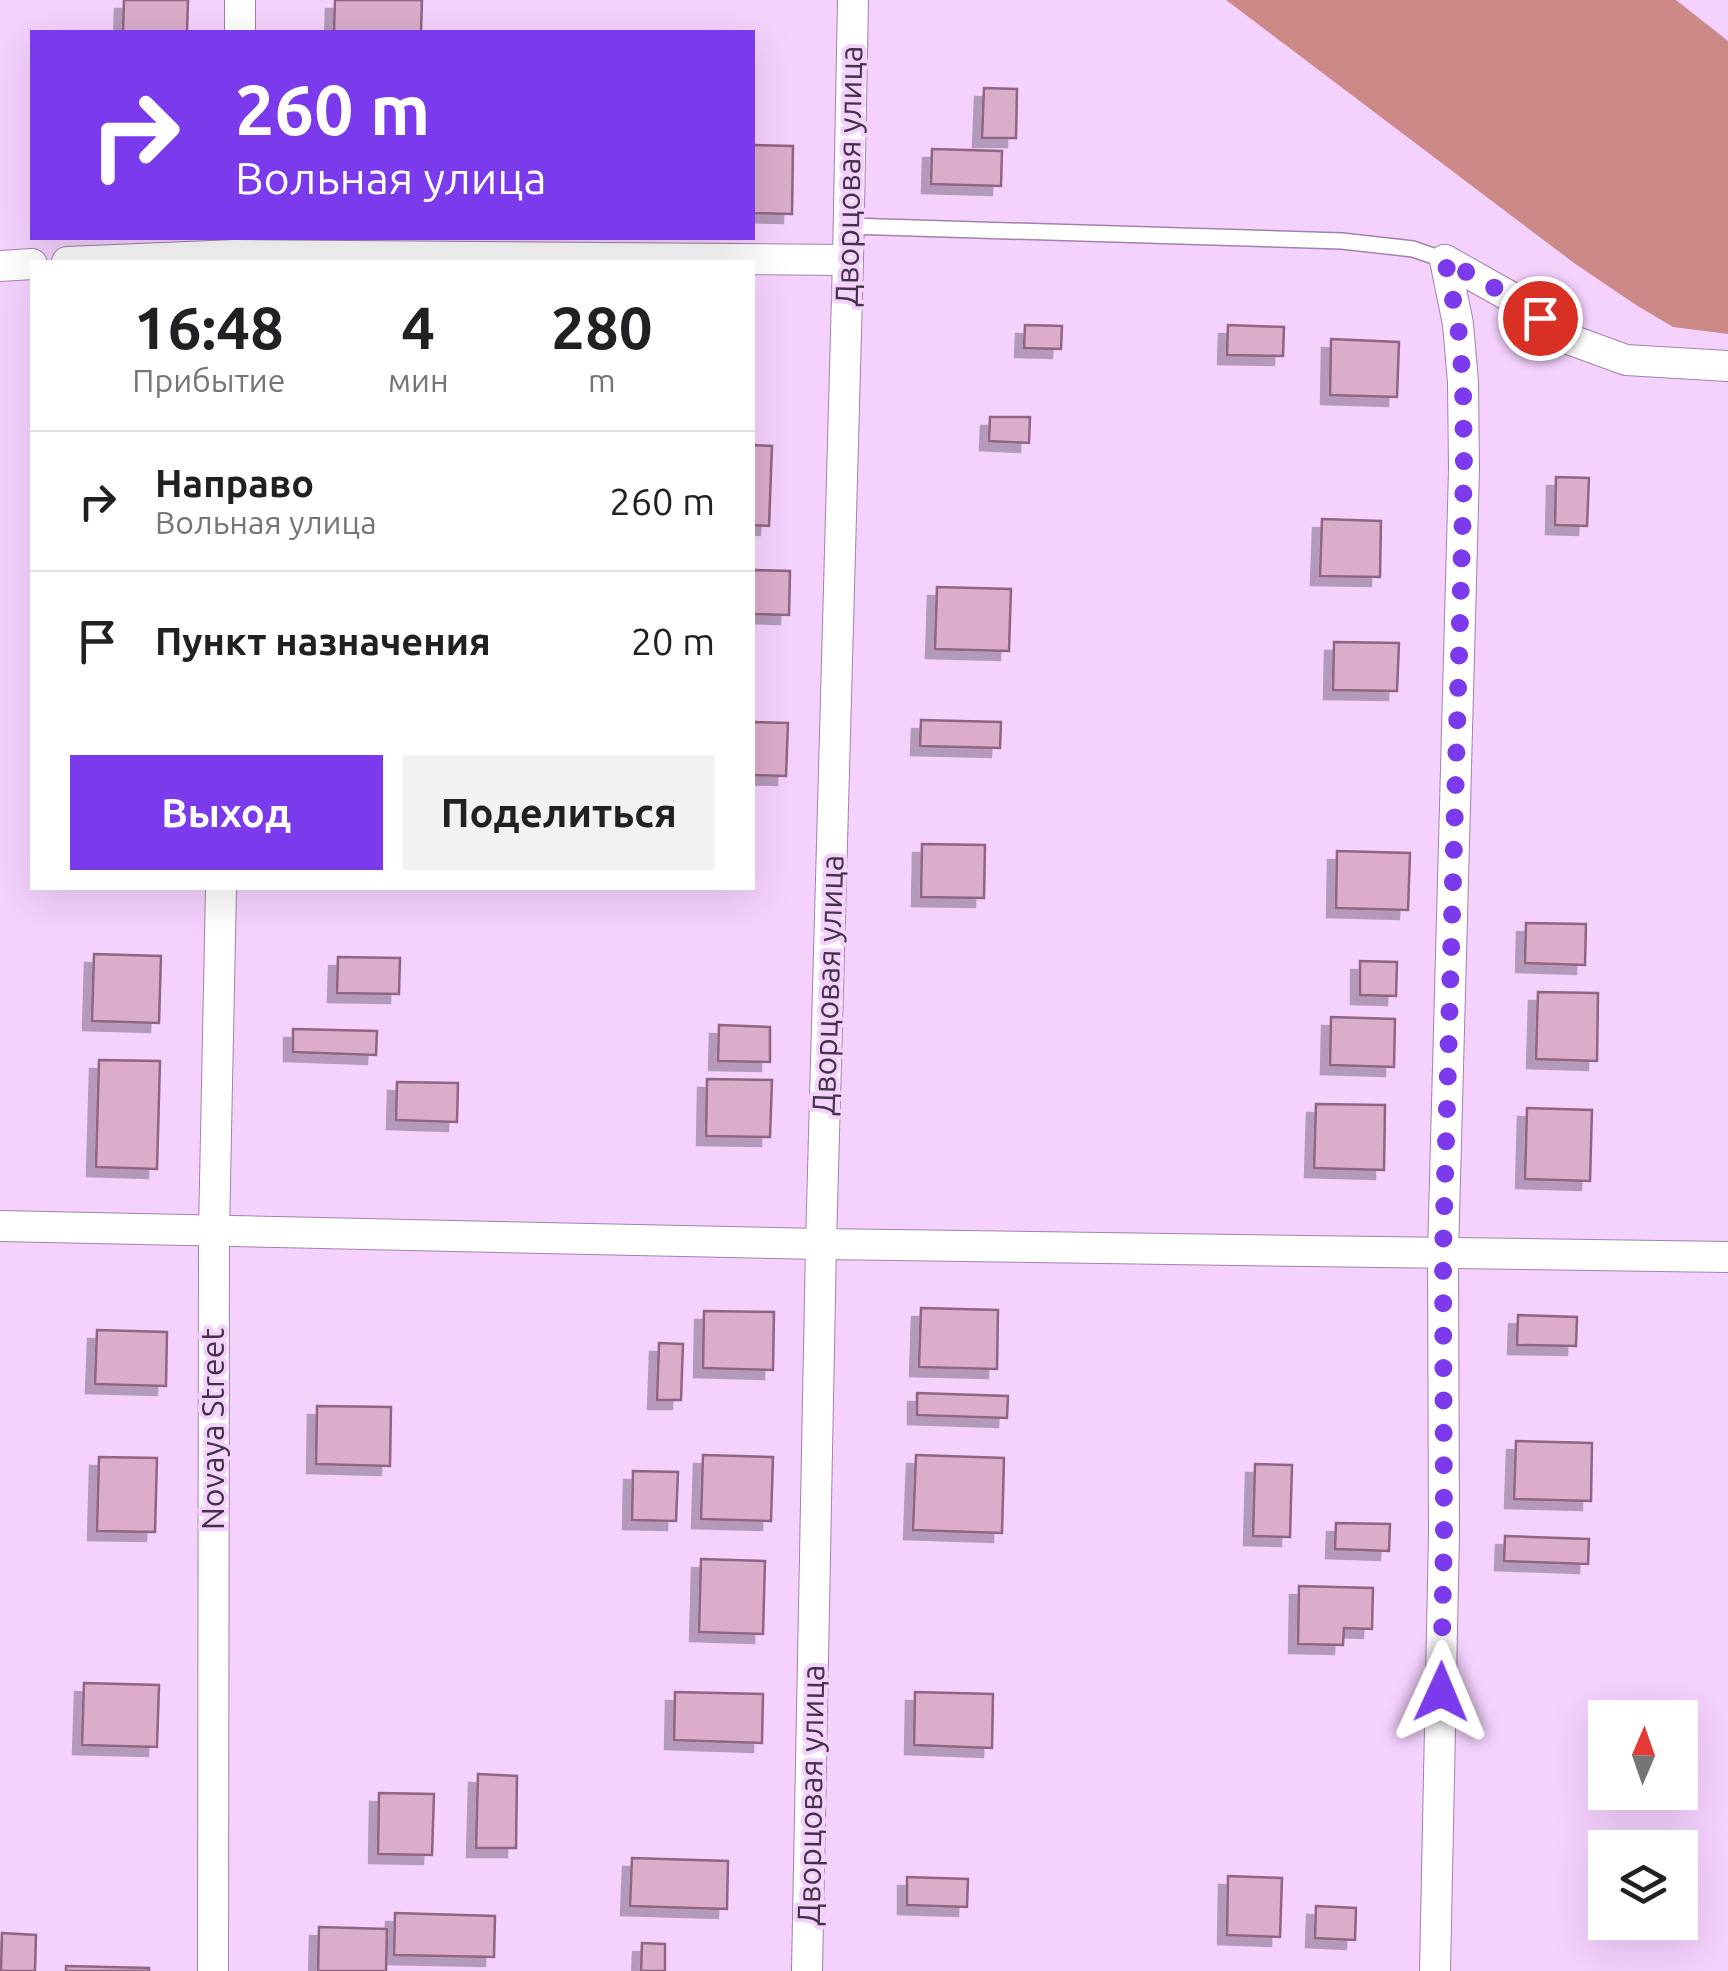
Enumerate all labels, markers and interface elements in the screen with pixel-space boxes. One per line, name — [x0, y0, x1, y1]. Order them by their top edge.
street label: Дворцовая улица — [828, 45, 868, 307]
icon: right — [70, 70, 200, 200]
text: 260 m — [235, 70, 430, 148]
text: Вольная улица — [235, 152, 547, 203]
pin — [1498, 276, 1583, 361]
icon: arrive — [1513, 291, 1568, 346]
text: 16:48 — [134, 293, 284, 360]
text: 4 — [401, 293, 435, 360]
text: 280 — [551, 293, 653, 360]
text: Прибытие — [132, 362, 285, 398]
text: мин — [388, 362, 449, 398]
text: m — [588, 362, 616, 398]
text: Направо — [155, 462, 314, 504]
icon: right — [70, 474, 125, 529]
text: 260 m — [609, 480, 715, 522]
text: Вольная улица — [155, 504, 377, 540]
icon: arrive — [70, 614, 125, 669]
text: Пункт назначения — [155, 620, 491, 662]
text: 20 m — [631, 620, 715, 662]
button: Выход — [70, 755, 383, 870]
button: Поделиться — [403, 755, 715, 870]
street label: Дворцовая улица — [804, 854, 850, 1116]
street label: Novaya Street — [194, 1328, 230, 1530]
position arrow — [1389, 1640, 1493, 1744]
street label: Дворцовая улица — [790, 1664, 830, 1926]
north arrow — [1588, 1700, 1698, 1810]
map controls — [1588, 1700, 1698, 1940]
button: layers — [1588, 1830, 1698, 1940]

